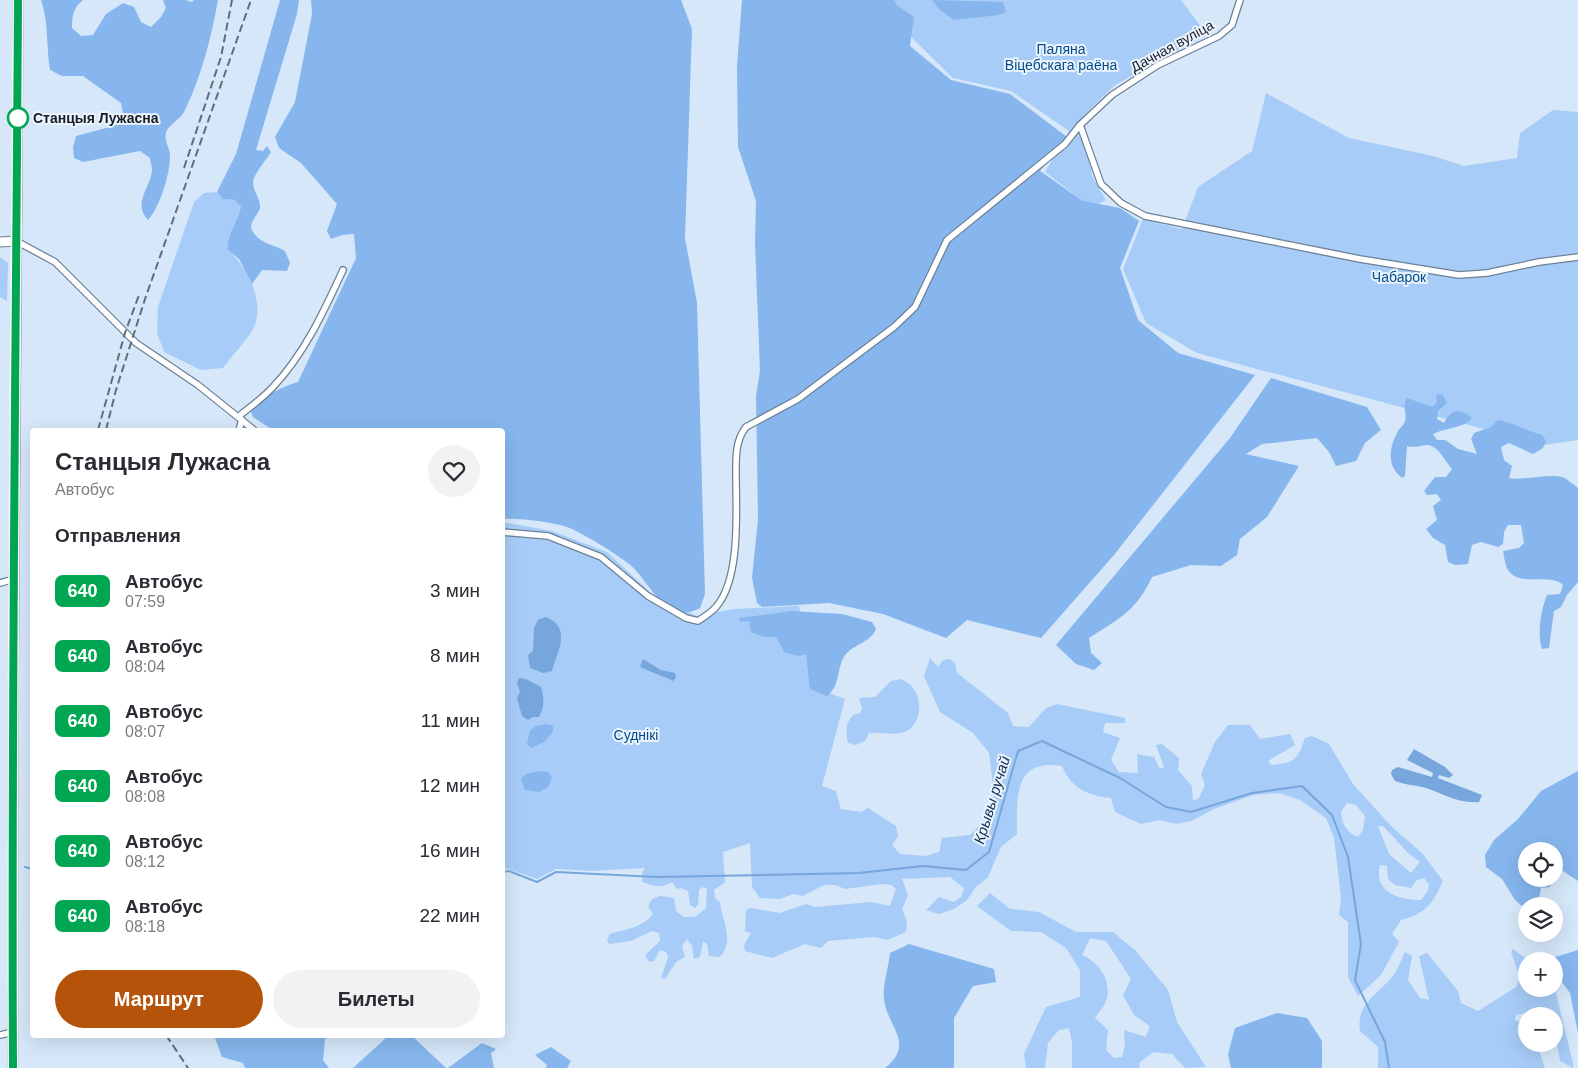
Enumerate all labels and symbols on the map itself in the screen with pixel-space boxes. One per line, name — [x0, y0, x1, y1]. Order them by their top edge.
street label: Дачная вуліца — [1128, 17, 1216, 75]
park label: Паляна Віцебскага раёна — [1005, 41, 1117, 73]
marker: Станцыя Лужасна — [7, 107, 29, 129]
place label: Станцыя Лужасна — [33, 110, 159, 126]
park label: Чабарок — [1372, 269, 1427, 285]
park label: Суднікі — [614, 727, 658, 743]
water label: Крывы ручай — [970, 753, 1013, 846]

